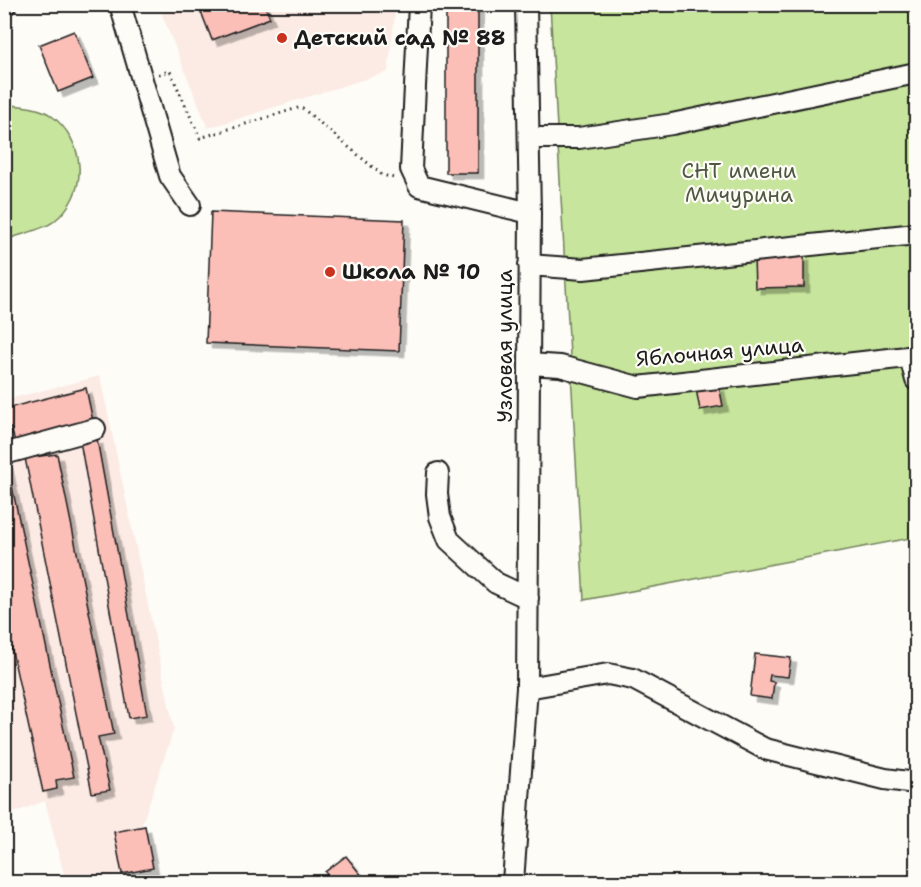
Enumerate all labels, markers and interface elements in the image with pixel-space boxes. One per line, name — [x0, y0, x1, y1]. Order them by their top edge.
place label: Детский сад № 88 — [294, 24, 506, 52]
marker: Детский сад № 88 — [275, 31, 289, 45]
park label: СНТ имени Мичурина — [682, 157, 797, 209]
place label: Школа № 10 — [342, 258, 480, 286]
marker: Школа № 10 — [323, 265, 337, 279]
street label: Узловая улица — [491, 269, 519, 423]
street label: Яблочная улица — [635, 331, 805, 373]

